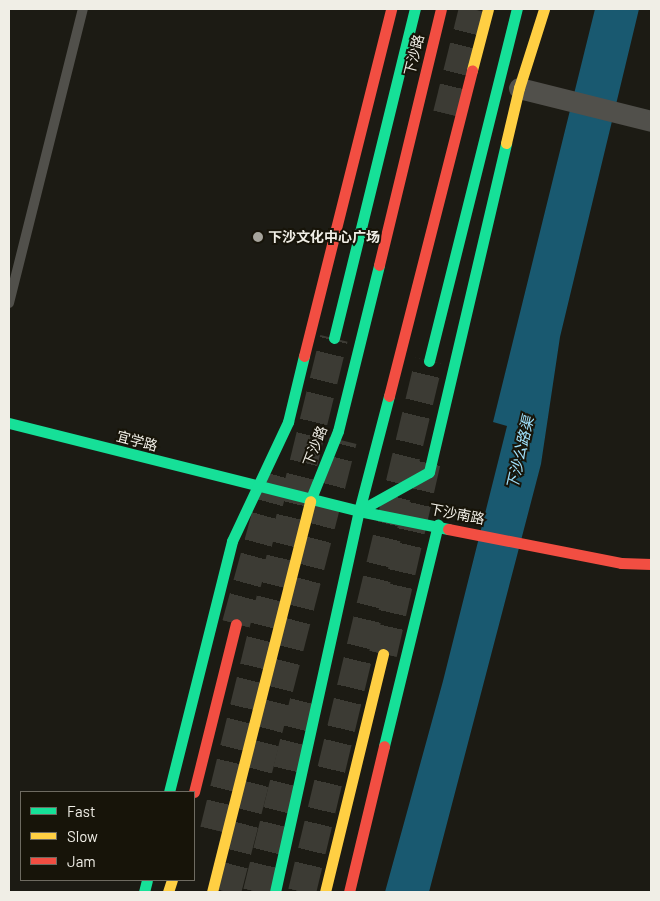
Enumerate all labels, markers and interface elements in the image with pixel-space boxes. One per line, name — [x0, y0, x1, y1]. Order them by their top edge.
street label: 下沙路 — [401, 33, 427, 77]
place label: 下沙文化中心广场 — [268, 229, 380, 245]
marker: 下沙文化中心广场 — [252, 231, 264, 243]
water label: 下沙公路渠 — [503, 414, 537, 492]
street label: 下沙路 — [300, 423, 330, 469]
street label: 宜学路 — [115, 427, 159, 455]
street label: 下沙南路 — [428, 500, 486, 528]
legend — [20, 791, 195, 881]
text: Fast — [67, 802, 95, 820]
text: Slow — [67, 827, 98, 845]
text: Jam — [67, 852, 96, 870]

